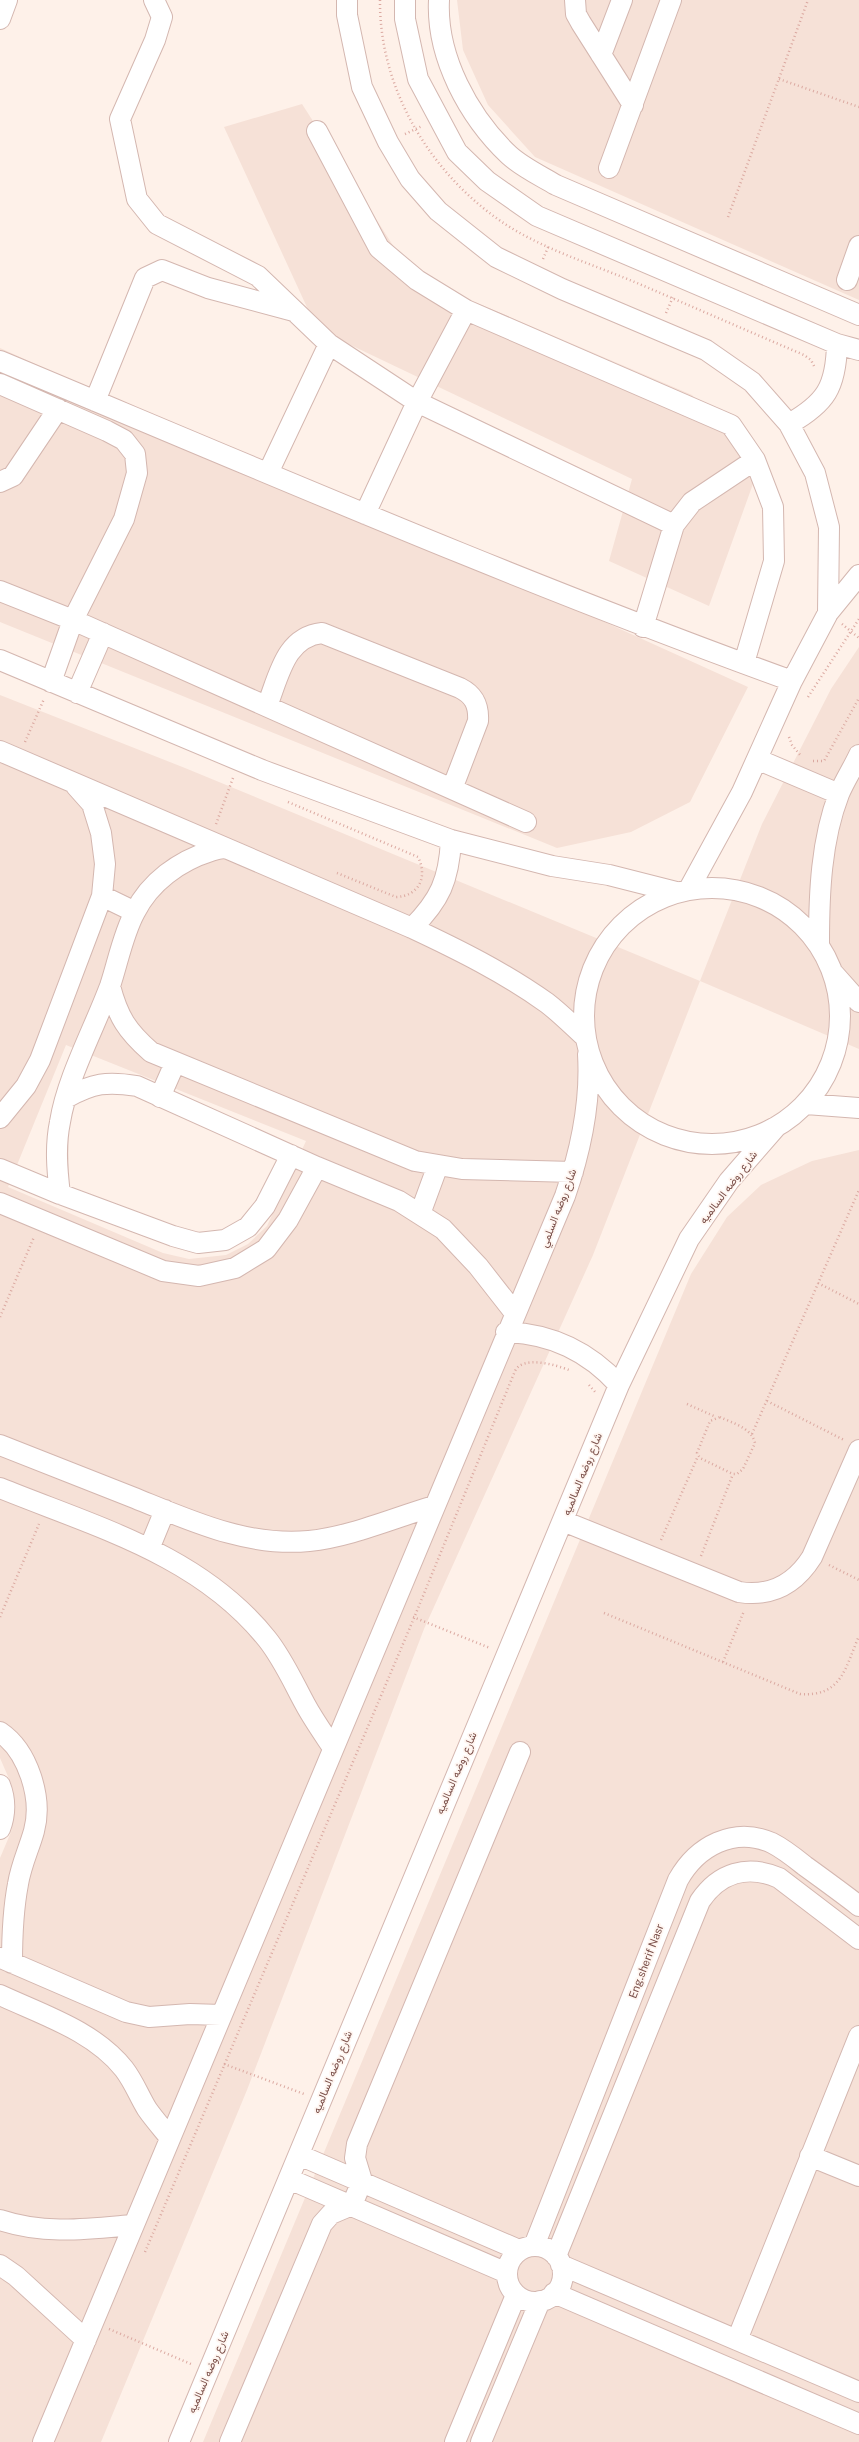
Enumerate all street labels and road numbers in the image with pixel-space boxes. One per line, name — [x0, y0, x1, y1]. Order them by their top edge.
street label: شارع روضه السالميه — [697, 1148, 761, 1227]
street label: شارع روضه السلمي — [538, 1167, 582, 1250]
street label: شارع روضه السالميه — [560, 1431, 606, 1518]
street label: شارع روضه السالميه — [433, 1730, 481, 1817]
street label: Eng.sherif Nasr — [626, 1922, 666, 2000]
street label: شارع روضه السالميه — [310, 2029, 356, 2116]
street label: شارع روضه السالميه — [185, 2329, 233, 2416]

